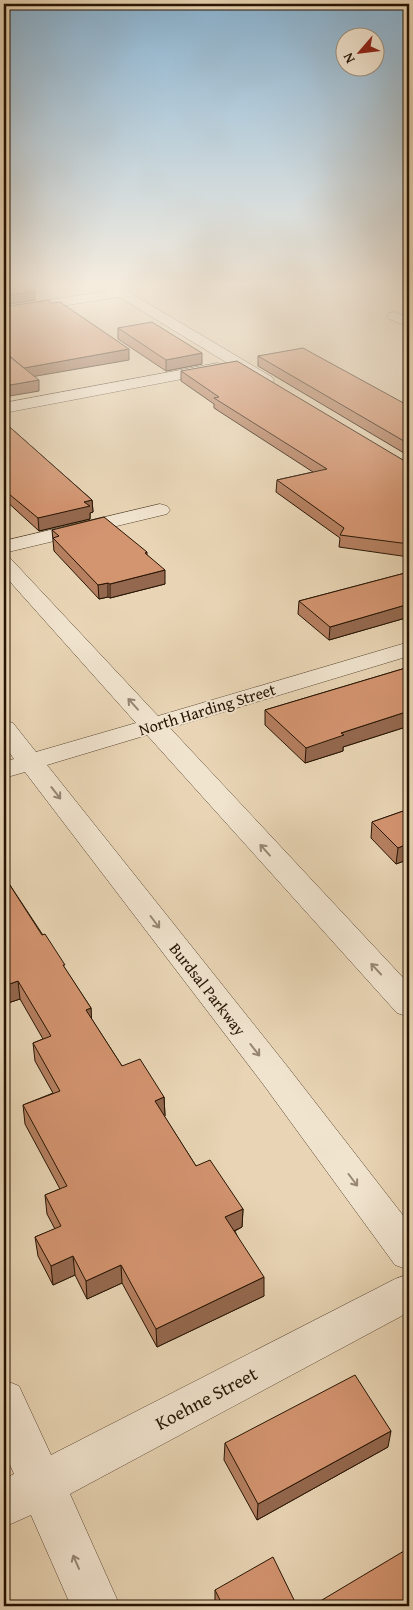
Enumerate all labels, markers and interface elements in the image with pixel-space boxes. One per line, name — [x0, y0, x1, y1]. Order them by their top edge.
north arrow — [336, 28, 386, 78]
text: N — [337, 49, 360, 67]
street label: North Harding Street — [136, 677, 279, 741]
one-way arrow — [127, 697, 139, 710]
one-way arrow — [50, 787, 61, 800]
one-way arrow — [260, 844, 271, 857]
one-way arrow — [150, 915, 160, 929]
street label: Burdsal Parkway — [164, 937, 252, 1041]
one-way arrow — [370, 963, 382, 976]
one-way arrow — [250, 1043, 261, 1056]
one-way arrow — [348, 1173, 358, 1187]
street label: Koehne Street — [150, 1359, 262, 1437]
one-way arrow — [71, 1555, 81, 1570]

